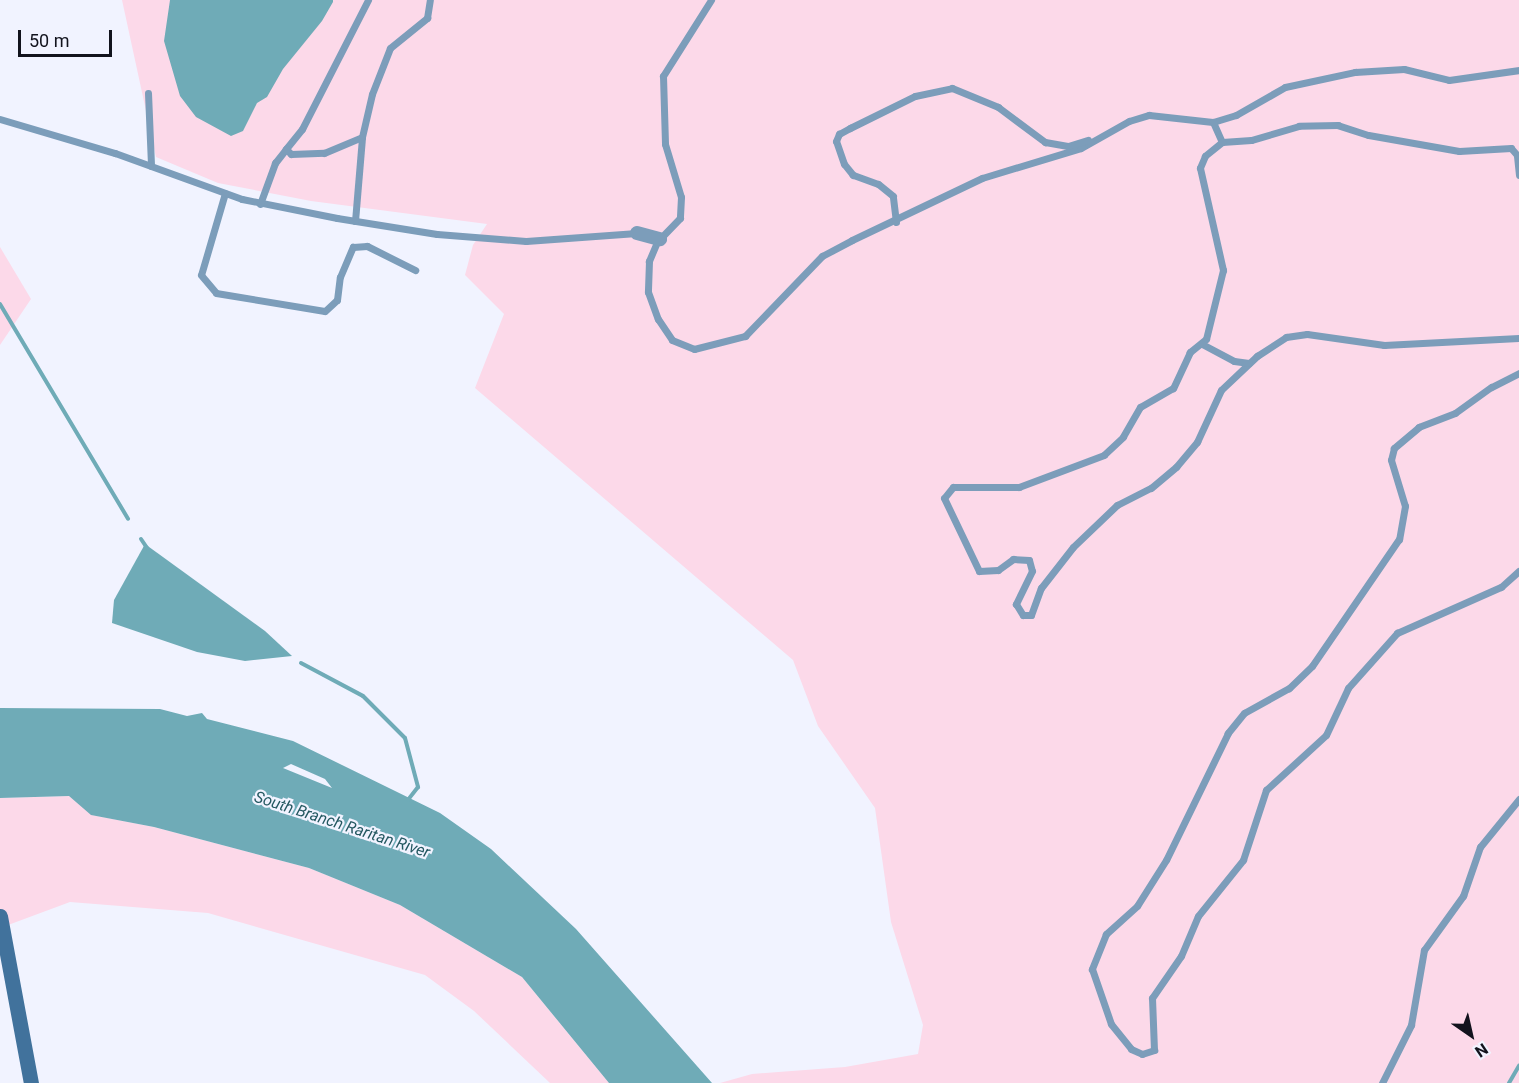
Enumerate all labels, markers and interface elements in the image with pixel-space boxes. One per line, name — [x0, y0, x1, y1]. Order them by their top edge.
scale bar — [21, 18, 116, 56]
text: 50 m — [29, 30, 69, 51]
water label: South Branch Raritan River — [252, 787, 432, 863]
north arrow — [1441, 1005, 1501, 1065]
text: N — [1471, 1039, 1491, 1061]

